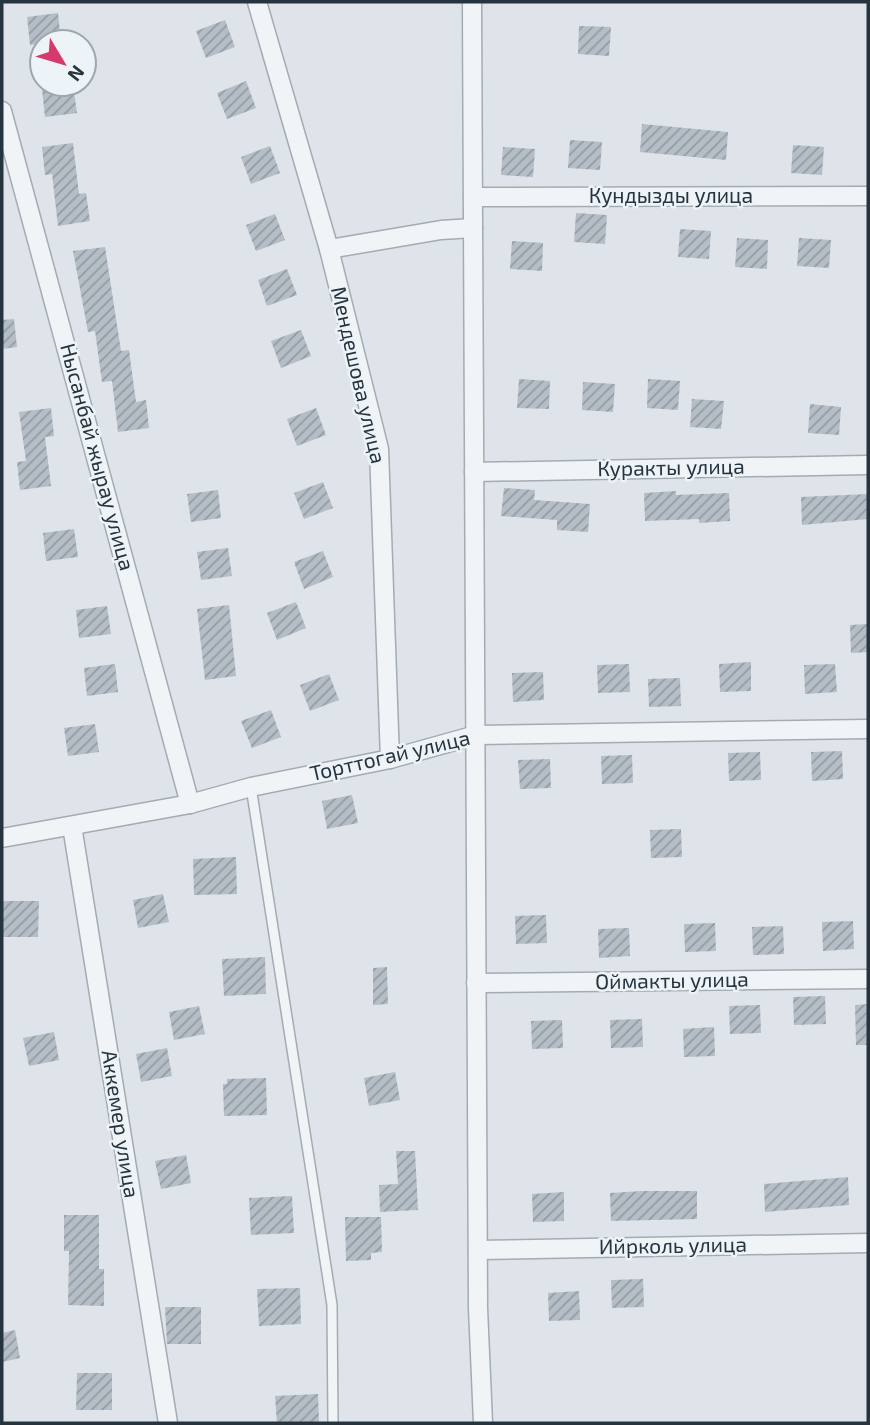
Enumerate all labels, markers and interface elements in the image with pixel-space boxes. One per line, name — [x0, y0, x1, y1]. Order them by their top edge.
north arrow — [28, 28, 98, 98]
text: N — [64, 61, 90, 86]
street label: Кундызды улица — [589, 182, 753, 208]
street label: Мендешова улица — [326, 284, 392, 466]
street label: Нысанбай жырау улица — [55, 340, 141, 573]
street label: Куракты улица — [597, 453, 745, 481]
street label: Торттогай улица — [307, 724, 472, 786]
street label: Оймакты улица — [595, 966, 749, 994]
street label: Аккемер улица — [96, 1048, 146, 1200]
street label: Ийрколь улица — [599, 1231, 747, 1259]

